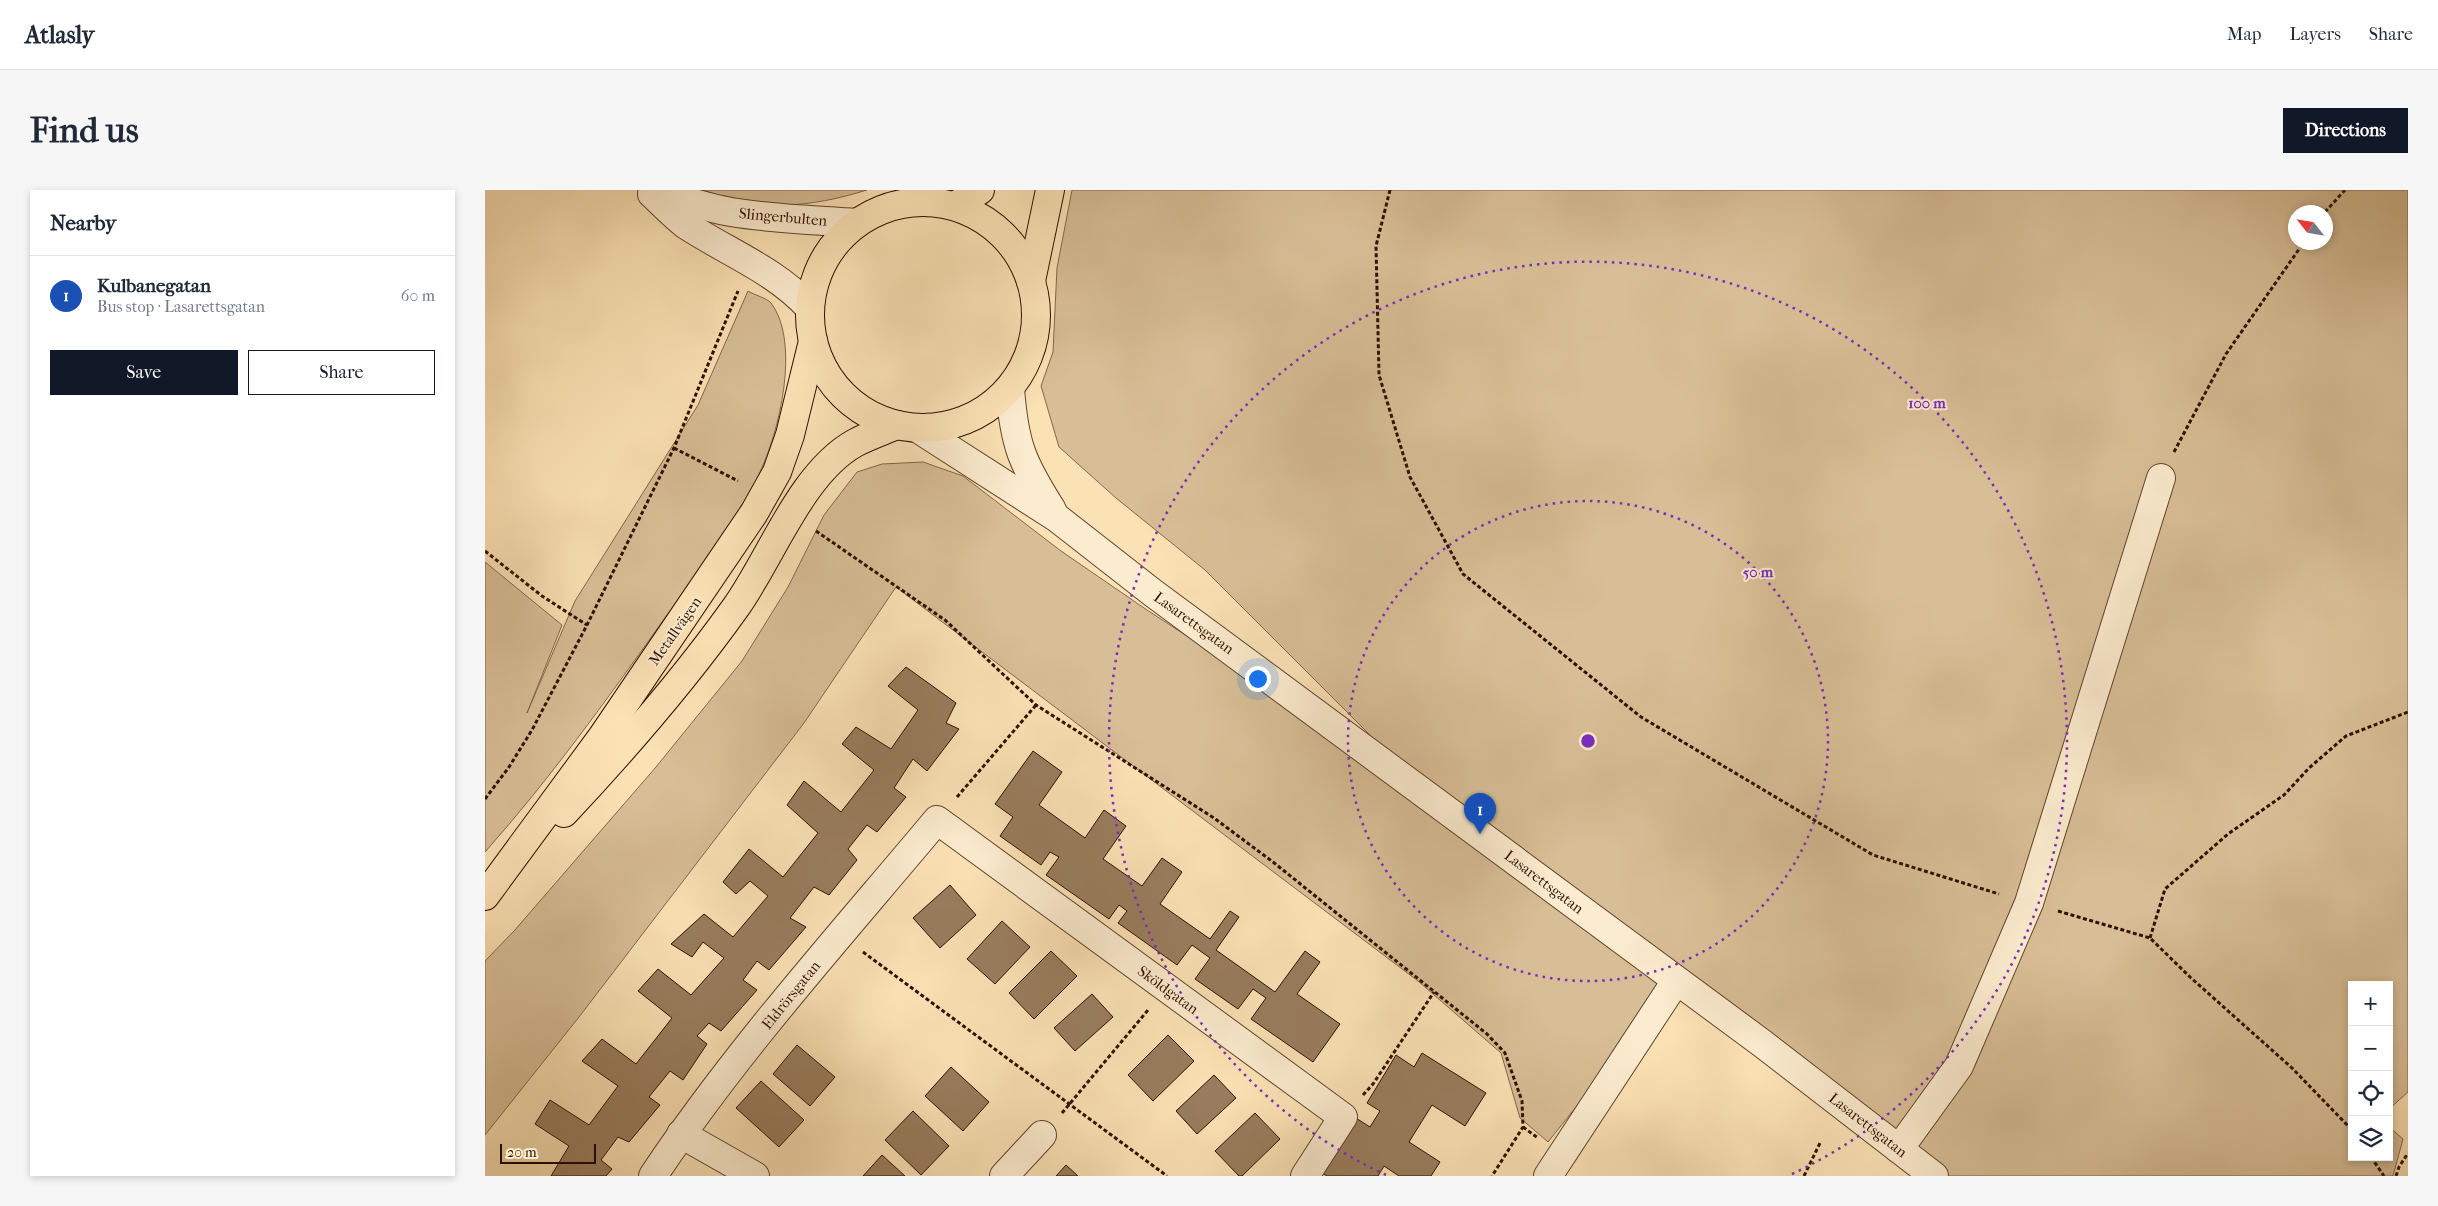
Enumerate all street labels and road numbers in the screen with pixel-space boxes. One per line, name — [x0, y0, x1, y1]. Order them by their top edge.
street label: Slingerbulten — [738, 204, 828, 230]
street label: Lasarettsgatan — [1151, 588, 1238, 658]
street label: Metallvägen — [645, 593, 705, 669]
street label: Lasarettsgatan — [1501, 846, 1587, 918]
street label: Eldrörsgatan — [758, 957, 824, 1033]
street label: Sköldgatan — [1134, 962, 1202, 1018]
street label: Lasarettsgatan — [1825, 1089, 1911, 1161]

